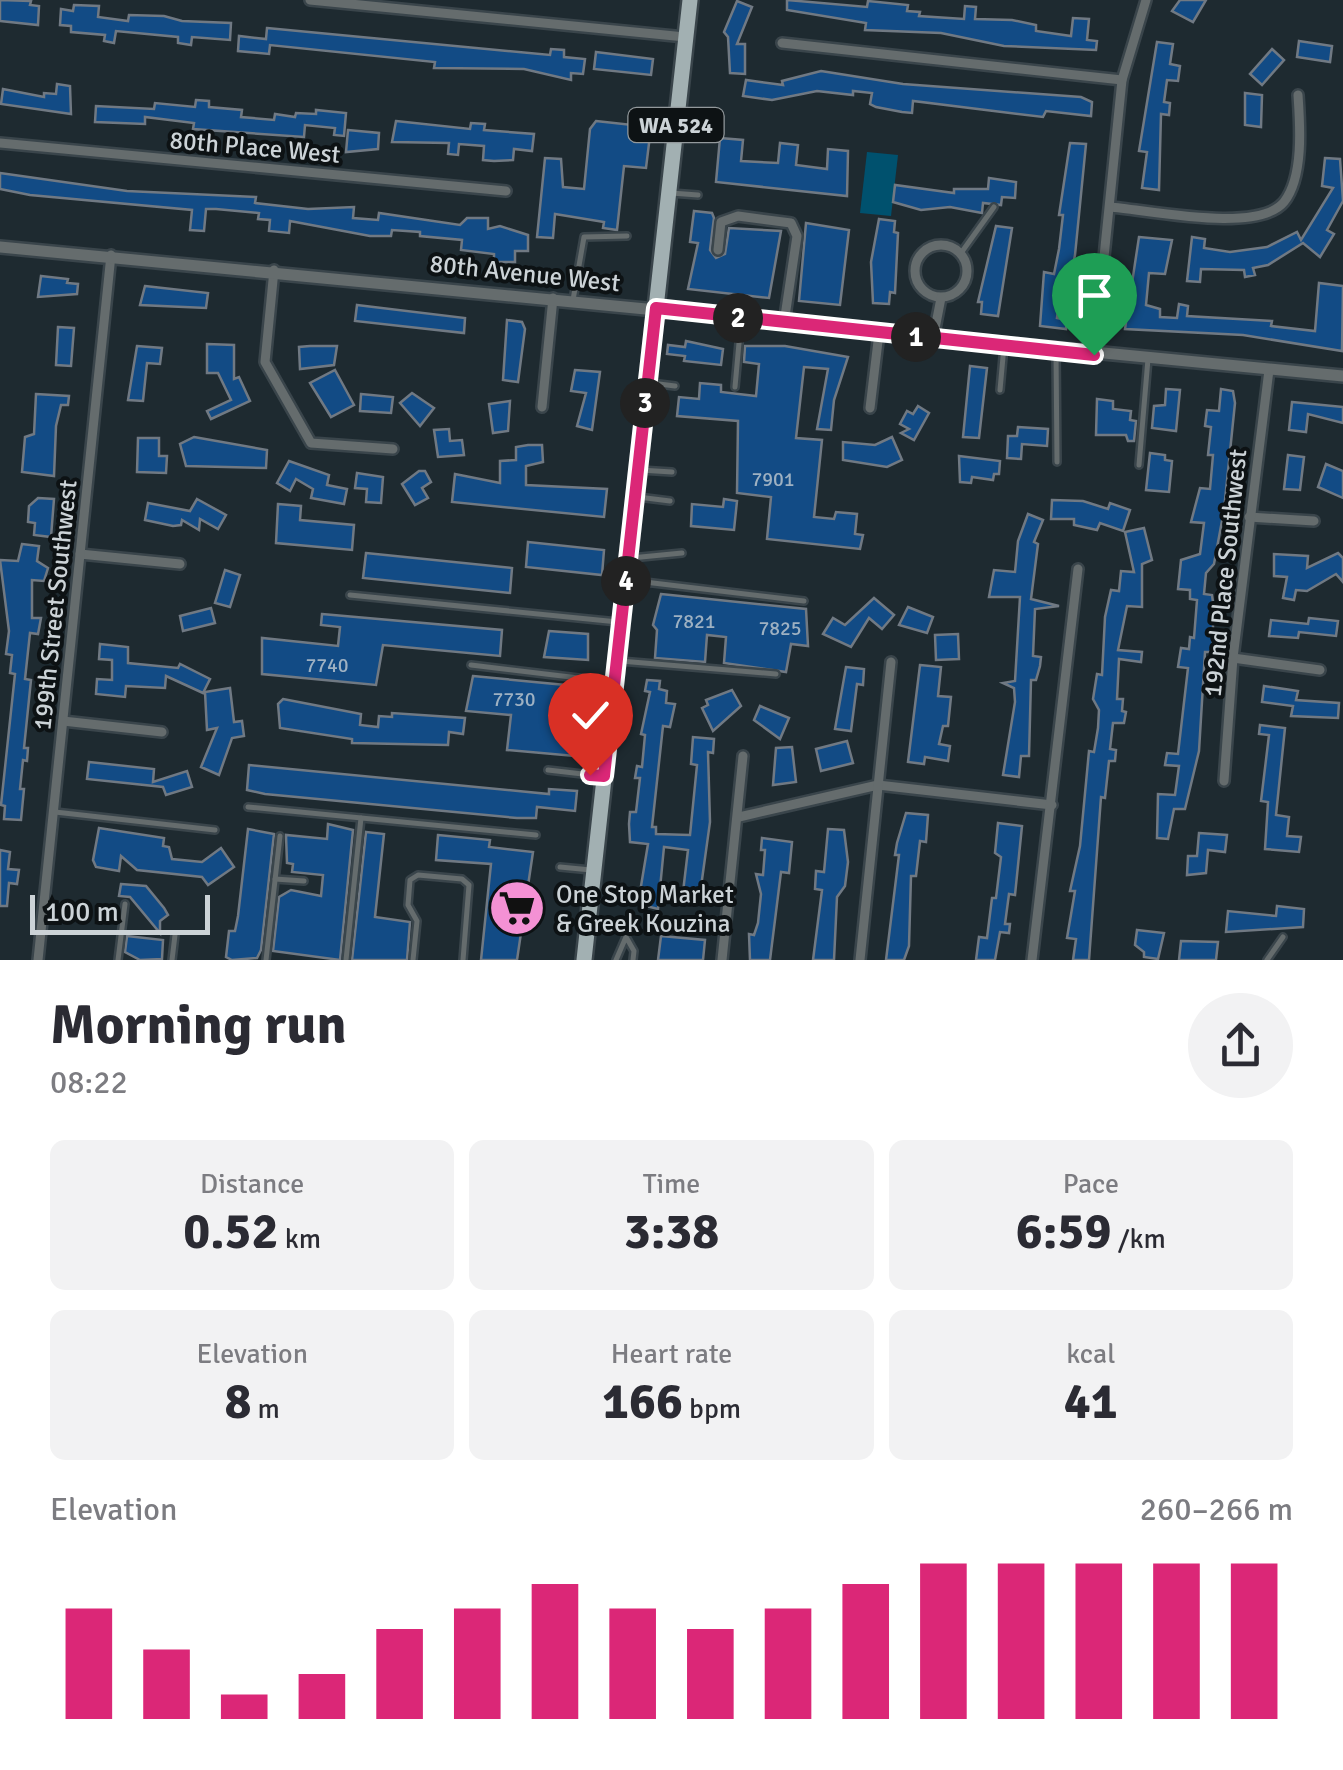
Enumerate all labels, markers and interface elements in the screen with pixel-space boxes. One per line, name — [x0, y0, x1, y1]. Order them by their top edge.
road number: WA 524 — [628, 108, 724, 142]
street label: 80th Place West — [168, 124, 342, 170]
street label: 80th Avenue West — [428, 248, 622, 298]
pin — [1052, 253, 1137, 356]
icon: arrive — [1067, 268, 1122, 323]
pin: 2 — [713, 293, 763, 343]
text: 2 — [730, 301, 746, 335]
pin: 1 — [891, 312, 941, 362]
text: 1 — [908, 320, 924, 354]
pin: 3 — [620, 378, 670, 428]
text: 3 — [637, 386, 653, 420]
street label: 192nd Place Southwest — [1197, 447, 1253, 699]
house number: 7901 — [751, 467, 795, 492]
street label: 199th Street Southwest — [26, 478, 84, 732]
pin: 4 — [601, 556, 651, 606]
text: 4 — [618, 564, 634, 598]
house number: 7821 — [672, 609, 716, 634]
house number: 7825 — [758, 616, 802, 641]
house number: 7740 — [305, 653, 349, 678]
pin — [548, 673, 633, 776]
house number: 7730 — [492, 687, 536, 712]
icon: check — [563, 688, 618, 743]
supermarket icon: One Stop Market & Greek Kouzina — [487, 878, 547, 938]
place label: One Stop Market & Greek Kouzina — [556, 879, 734, 939]
scale bar — [30, 890, 210, 934]
text: 100 m — [45, 895, 119, 929]
text: Morning run — [50, 991, 347, 1059]
button: share — [1188, 993, 1293, 1098]
text: 08:22 — [50, 1063, 128, 1102]
text: Distance — [200, 1167, 304, 1201]
text: Time — [643, 1167, 700, 1201]
text: Pace — [1063, 1167, 1119, 1201]
text: 0.52 — [183, 1201, 279, 1263]
text: 3:38 — [624, 1201, 719, 1263]
text: 6:59 — [1016, 1201, 1112, 1263]
text: km — [279, 1222, 321, 1256]
text: /km — [1112, 1222, 1166, 1256]
text: Elevation — [196, 1337, 308, 1371]
text: Heart rate — [611, 1337, 732, 1371]
text: kcal — [1066, 1337, 1115, 1371]
text: 8 — [224, 1371, 251, 1433]
text: 166 — [602, 1371, 683, 1433]
text: 41 — [1064, 1371, 1118, 1433]
text: m — [251, 1392, 280, 1426]
text: bpm — [683, 1392, 741, 1426]
text: Elevation — [50, 1490, 177, 1529]
text: 260–266 m — [1140, 1490, 1293, 1529]

